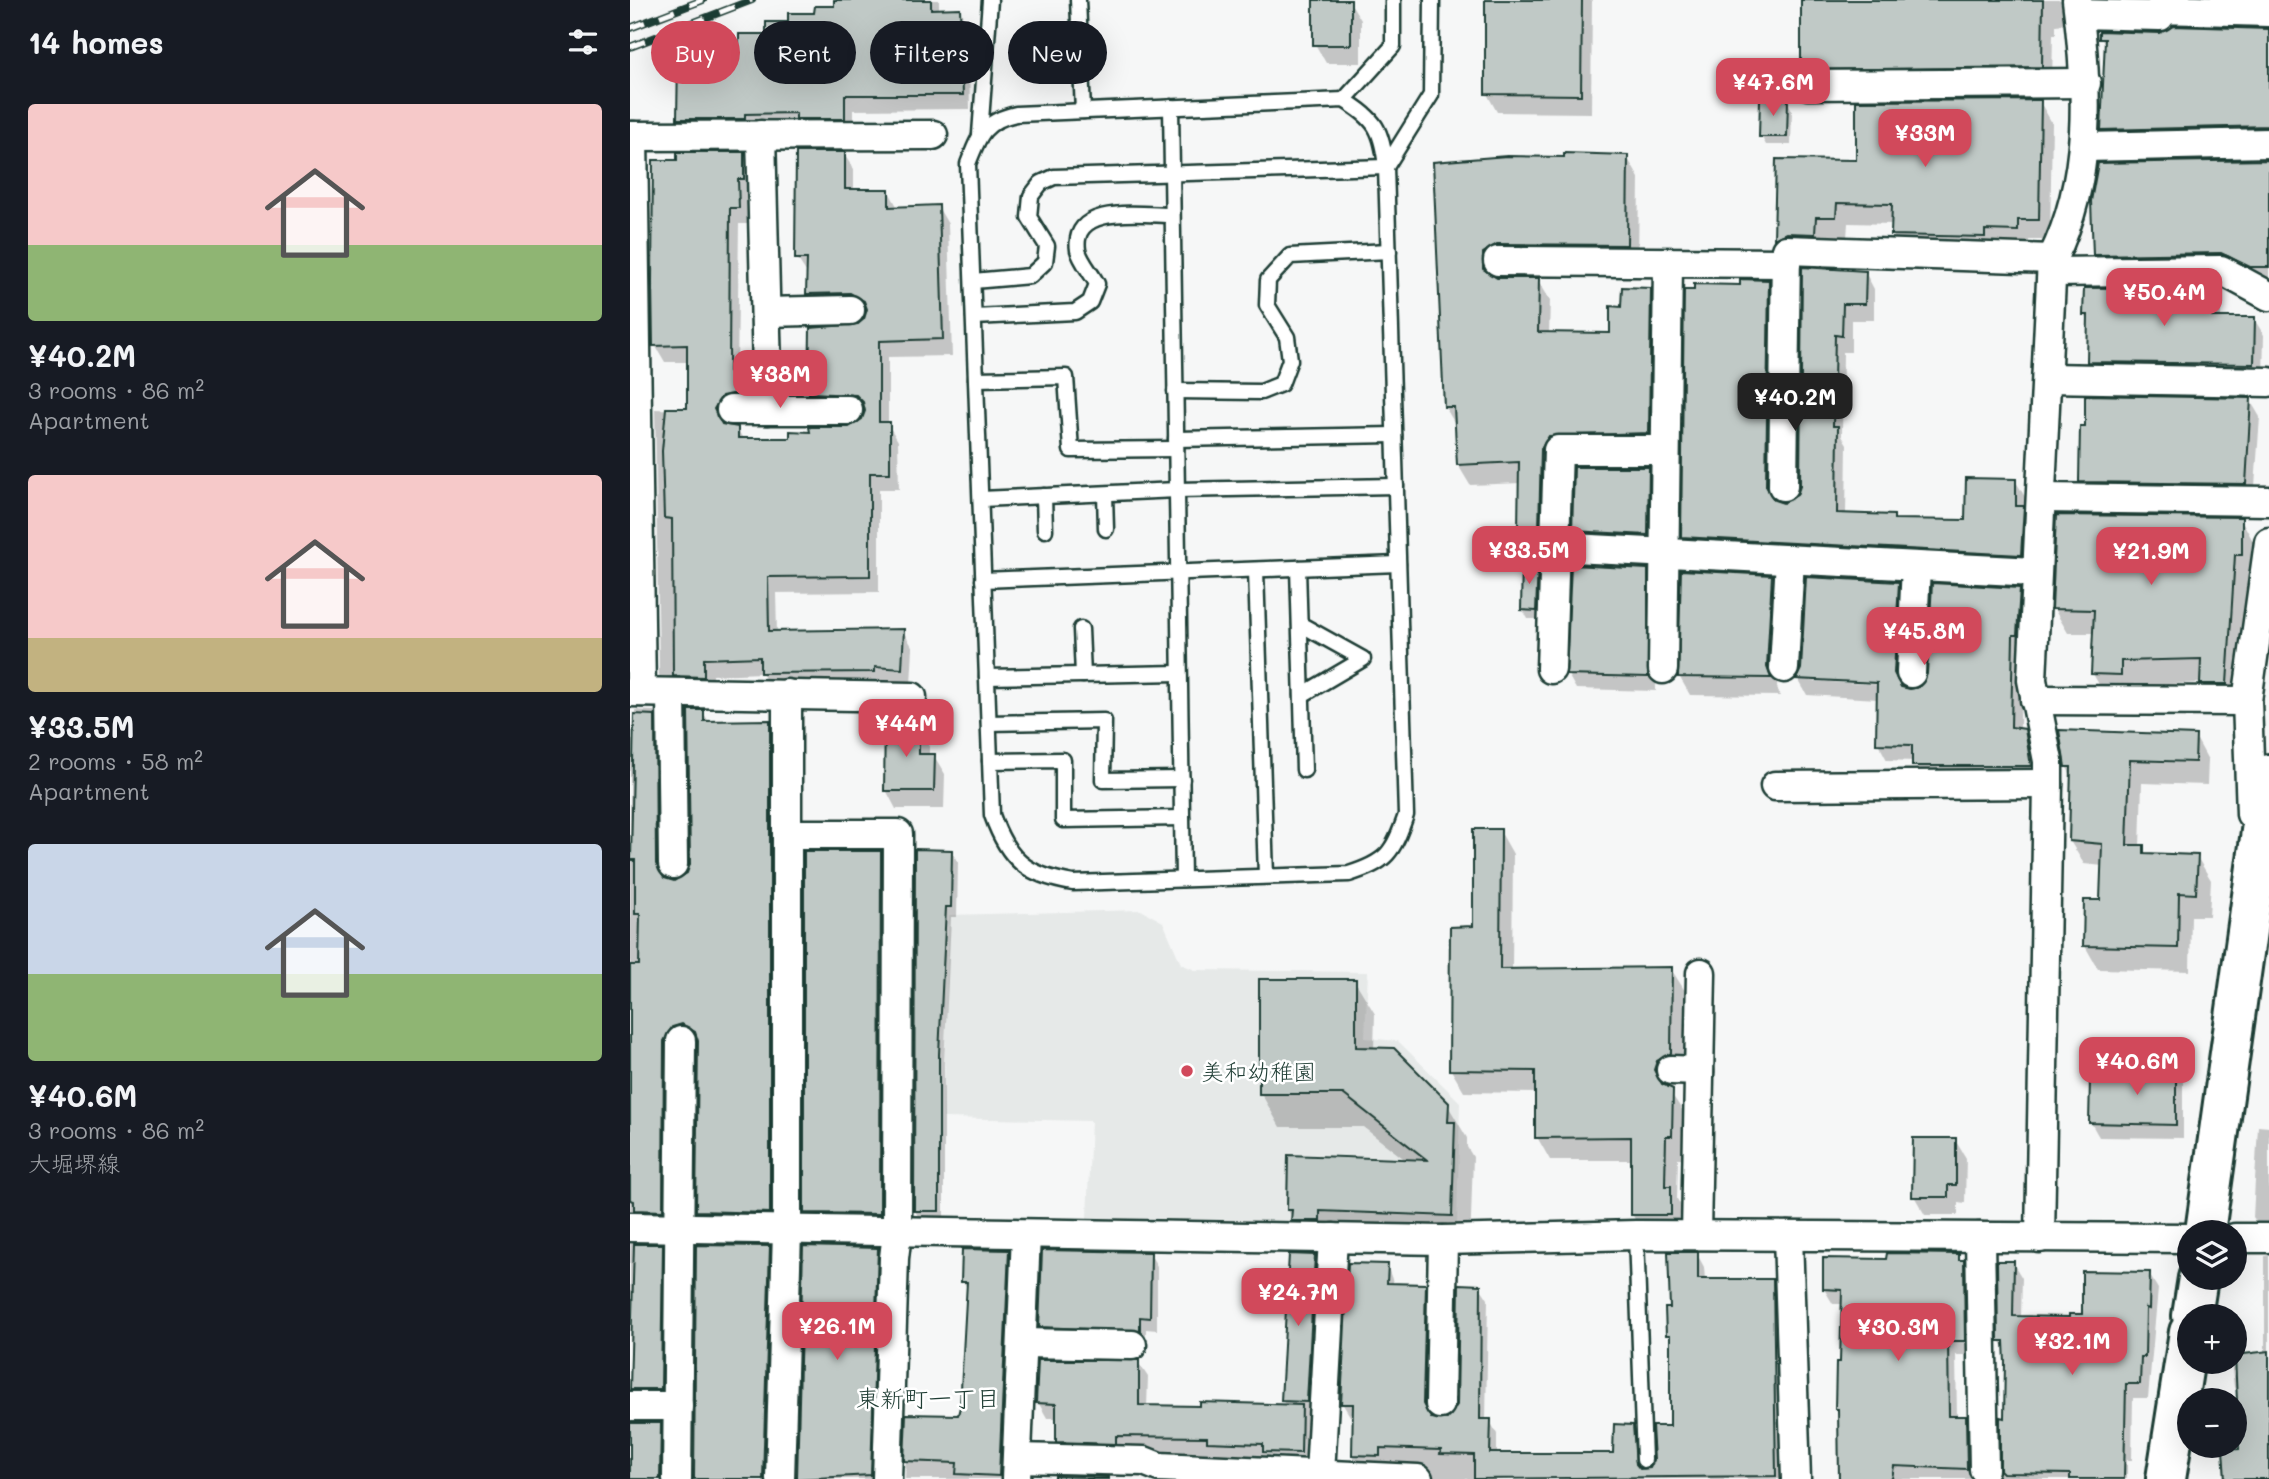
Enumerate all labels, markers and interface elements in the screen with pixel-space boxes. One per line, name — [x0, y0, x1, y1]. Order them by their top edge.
chip: Buy — [651, 21, 740, 84]
chip: Rent — [754, 21, 856, 84]
chip: Filters — [870, 21, 994, 84]
chip: New — [1008, 21, 1107, 84]
text: 14 homes — [28, 22, 164, 62]
icon: filters — [564, 23, 602, 61]
pin: ¥47.6M — [1716, 58, 1830, 118]
text: ¥47.6M — [1732, 66, 1814, 96]
pin: ¥33M — [1884, 110, 1966, 169]
text: ¥33M — [1894, 117, 1956, 147]
icon: home — [252, 150, 378, 276]
pin: ¥50.4M — [2107, 268, 2221, 328]
text: ¥50.4M — [2122, 276, 2206, 306]
text: ¥40.2M — [28, 335, 136, 375]
pin: ¥38M — [739, 350, 821, 410]
text: ¥38M — [749, 358, 811, 388]
pin: ¥40.2M — [1738, 374, 1852, 433]
text: 3 rooms · 86 m² — [28, 375, 204, 405]
text: ¥40.2M — [1754, 381, 1836, 411]
text: Apartment — [28, 405, 150, 435]
icon: home — [252, 521, 378, 647]
pin: ¥33.5M — [1472, 526, 1586, 586]
pin: ¥21.9M — [2094, 528, 2208, 587]
text: ¥33.5M — [1488, 534, 1570, 564]
text: ¥21.9M — [2112, 535, 2190, 565]
pin: ¥45.8M — [1867, 608, 1981, 667]
text: ¥45.8M — [1882, 615, 1966, 645]
pin: ¥44M — [865, 700, 947, 759]
text: ¥33.5M — [28, 706, 135, 746]
text: ¥44M — [875, 707, 937, 737]
text: 2 rooms · 58 m² — [28, 746, 203, 776]
text: Apartment — [28, 776, 150, 806]
icon: home — [252, 890, 378, 1016]
pin: ¥40.6M — [2080, 1038, 2194, 1097]
text: ¥40.6M — [2095, 1045, 2179, 1075]
place label: 美和幼稚園 — [1201, 1056, 1316, 1086]
marker: 美和幼稚園 — [1179, 1063, 1195, 1079]
text: ¥40.6M — [28, 1075, 138, 1115]
text: 3 rooms · 86 m² — [28, 1115, 204, 1145]
text: 大堀堺線 — [28, 1148, 120, 1178]
map controls — [2177, 1220, 2247, 1458]
button: layers — [2177, 1220, 2247, 1290]
pin: ¥24.7M — [1241, 1268, 1355, 1328]
text: ¥24.7M — [1257, 1276, 1339, 1306]
pin: ¥26.1M — [780, 1302, 894, 1362]
pin: ¥30.3M — [1841, 1304, 1955, 1363]
button: + — [2177, 1304, 2247, 1374]
text: ¥26.1M — [798, 1310, 876, 1340]
text: ¥30.3M — [1856, 1311, 1940, 1341]
pin: ¥32.1M — [2015, 1318, 2129, 1377]
text: ¥32.1M — [2033, 1325, 2111, 1355]
district label: 東新町一丁目 — [856, 1382, 1000, 1413]
button: − — [2177, 1388, 2247, 1458]

